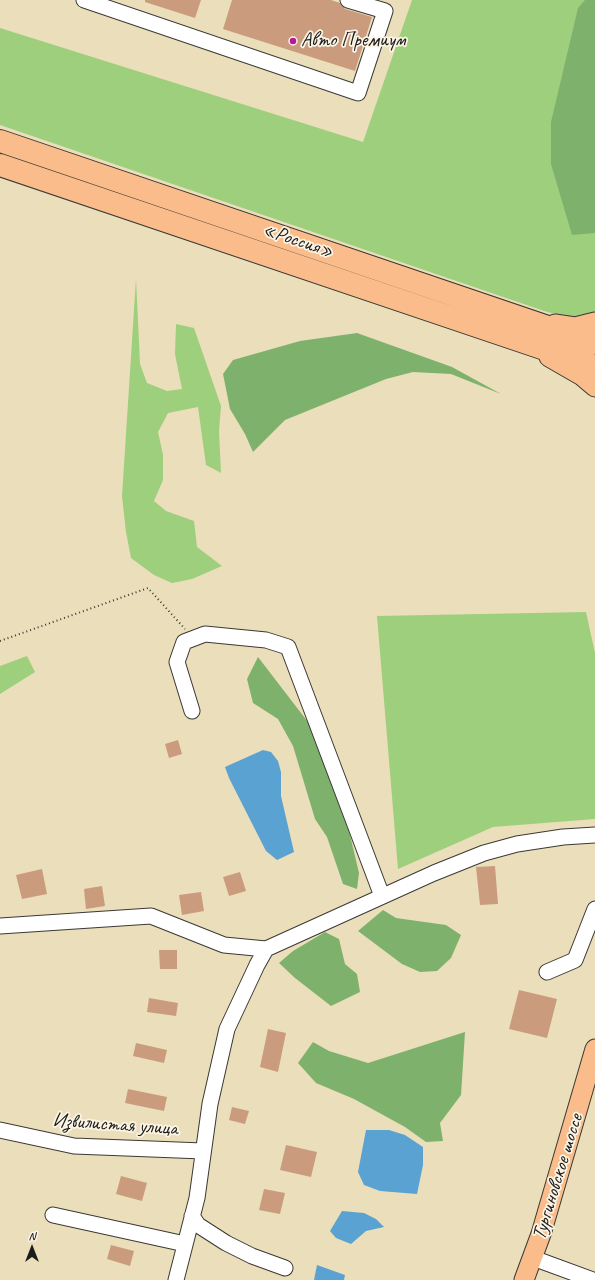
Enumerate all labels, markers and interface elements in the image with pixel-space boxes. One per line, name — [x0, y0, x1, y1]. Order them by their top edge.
place label: Авто Премиум — [301, 29, 405, 53]
marker: Авто Премиум — [288, 36, 298, 46]
street label: «Россия» — [260, 218, 336, 264]
street label: Извилистая улица — [52, 1109, 178, 1141]
street label: Тургиновское шоссе — [527, 1111, 589, 1243]
north arrow — [12, 1228, 52, 1268]
text: N — [29, 1229, 35, 1243]

